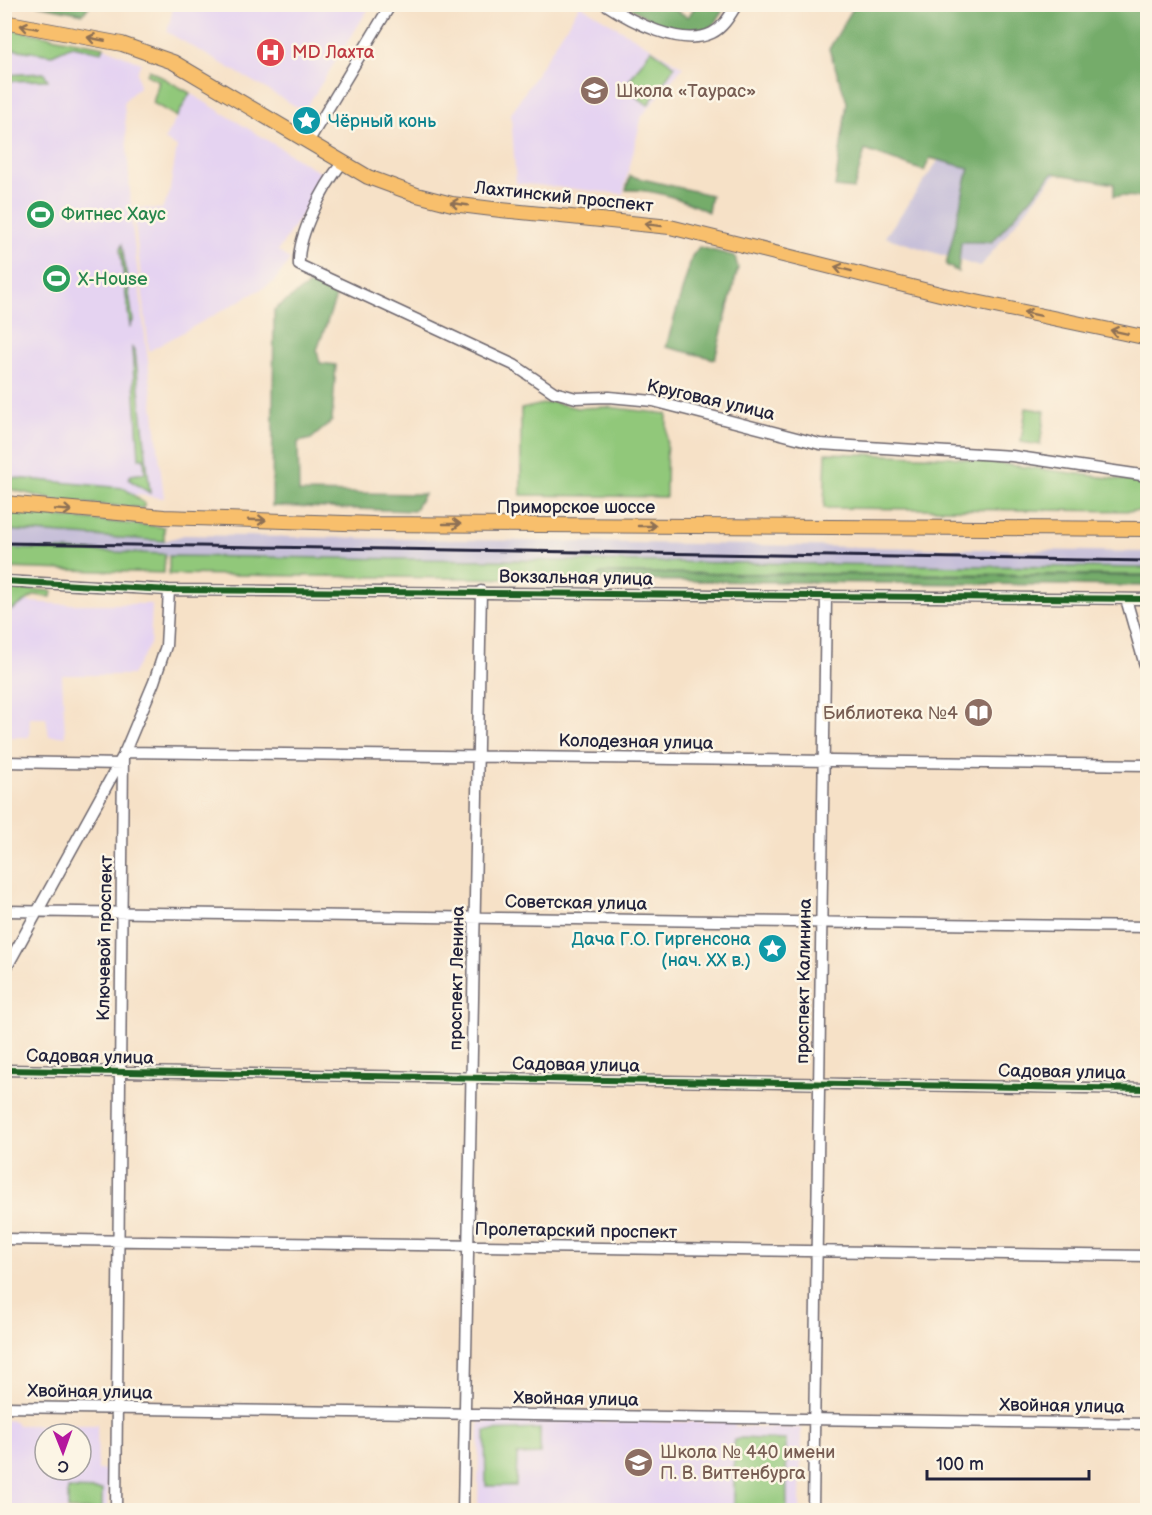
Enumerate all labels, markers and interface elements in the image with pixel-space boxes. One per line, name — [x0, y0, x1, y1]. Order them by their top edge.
one-way arrow — [20, 21, 39, 32]
one-way arrow — [86, 33, 106, 44]
hospital icon: MD Лахта — [255, 36, 287, 68]
place label: MD Лахта — [292, 42, 375, 63]
school or university icon: Школа «Таурас» — [579, 75, 611, 107]
place label: Школа «Таурас» — [616, 81, 756, 102]
place icon: Чёрный конь — [291, 105, 323, 137]
place label: Чёрный конь — [328, 111, 436, 132]
street label: Лахтинский проспект — [473, 177, 655, 217]
sports icon: Фитнес Хаус — [24, 198, 56, 230]
one-way arrow — [450, 199, 469, 210]
place label: Фитнес Хаус — [61, 204, 166, 225]
one-way arrow — [643, 219, 663, 230]
sports icon: X-House — [41, 263, 73, 295]
one-way arrow — [833, 263, 852, 274]
place label: X-House — [77, 269, 148, 290]
one-way arrow — [1023, 307, 1042, 319]
one-way arrow — [1109, 326, 1129, 337]
street label: Круговая улица — [645, 375, 777, 425]
street label: Приморское шоссе — [497, 497, 655, 518]
one-way arrow — [52, 504, 72, 515]
one-way arrow — [247, 514, 267, 526]
one-way arrow — [442, 518, 462, 530]
one-way arrow — [637, 520, 657, 532]
street label: Вокзальная улица — [499, 566, 654, 590]
library icon: Библиотека №4 — [963, 697, 995, 729]
place label: Библиотека №4 — [823, 703, 958, 724]
street label: Колодезная улица — [558, 730, 714, 754]
street label: Ключевой проспект — [93, 854, 117, 1021]
street label: Советская улица — [505, 891, 648, 915]
street label: проспект Калинина — [792, 898, 816, 1064]
street label: проспект Ленина — [445, 905, 469, 1050]
place label: Дача Г.О. Гиргенсона (нач. XX в.) — [572, 929, 751, 971]
place icon: Дача Г.О. Гиргенсона (нач. XX в.) — [756, 933, 788, 965]
street label: Садовая улица — [26, 1045, 154, 1069]
street label: Садовая улица — [512, 1053, 640, 1077]
street label: Садовая улица — [998, 1060, 1126, 1084]
street label: Пролетарский проспект — [474, 1219, 678, 1243]
street label: Хвойная улица — [27, 1380, 153, 1404]
street label: Хвойная улица — [513, 1387, 639, 1411]
street label: Хвойная улица — [999, 1394, 1125, 1418]
north arrow — [33, 1422, 93, 1482]
place label: Школа № 440 имени П. В. Виттенбурга — [660, 1442, 835, 1484]
scale bar — [927, 1443, 1089, 1481]
school or university icon: Школа № 440 имени П. В. Виттенбурга — [623, 1446, 655, 1478]
text: 100 m — [936, 1454, 984, 1475]
text: С — [58, 1456, 69, 1475]

